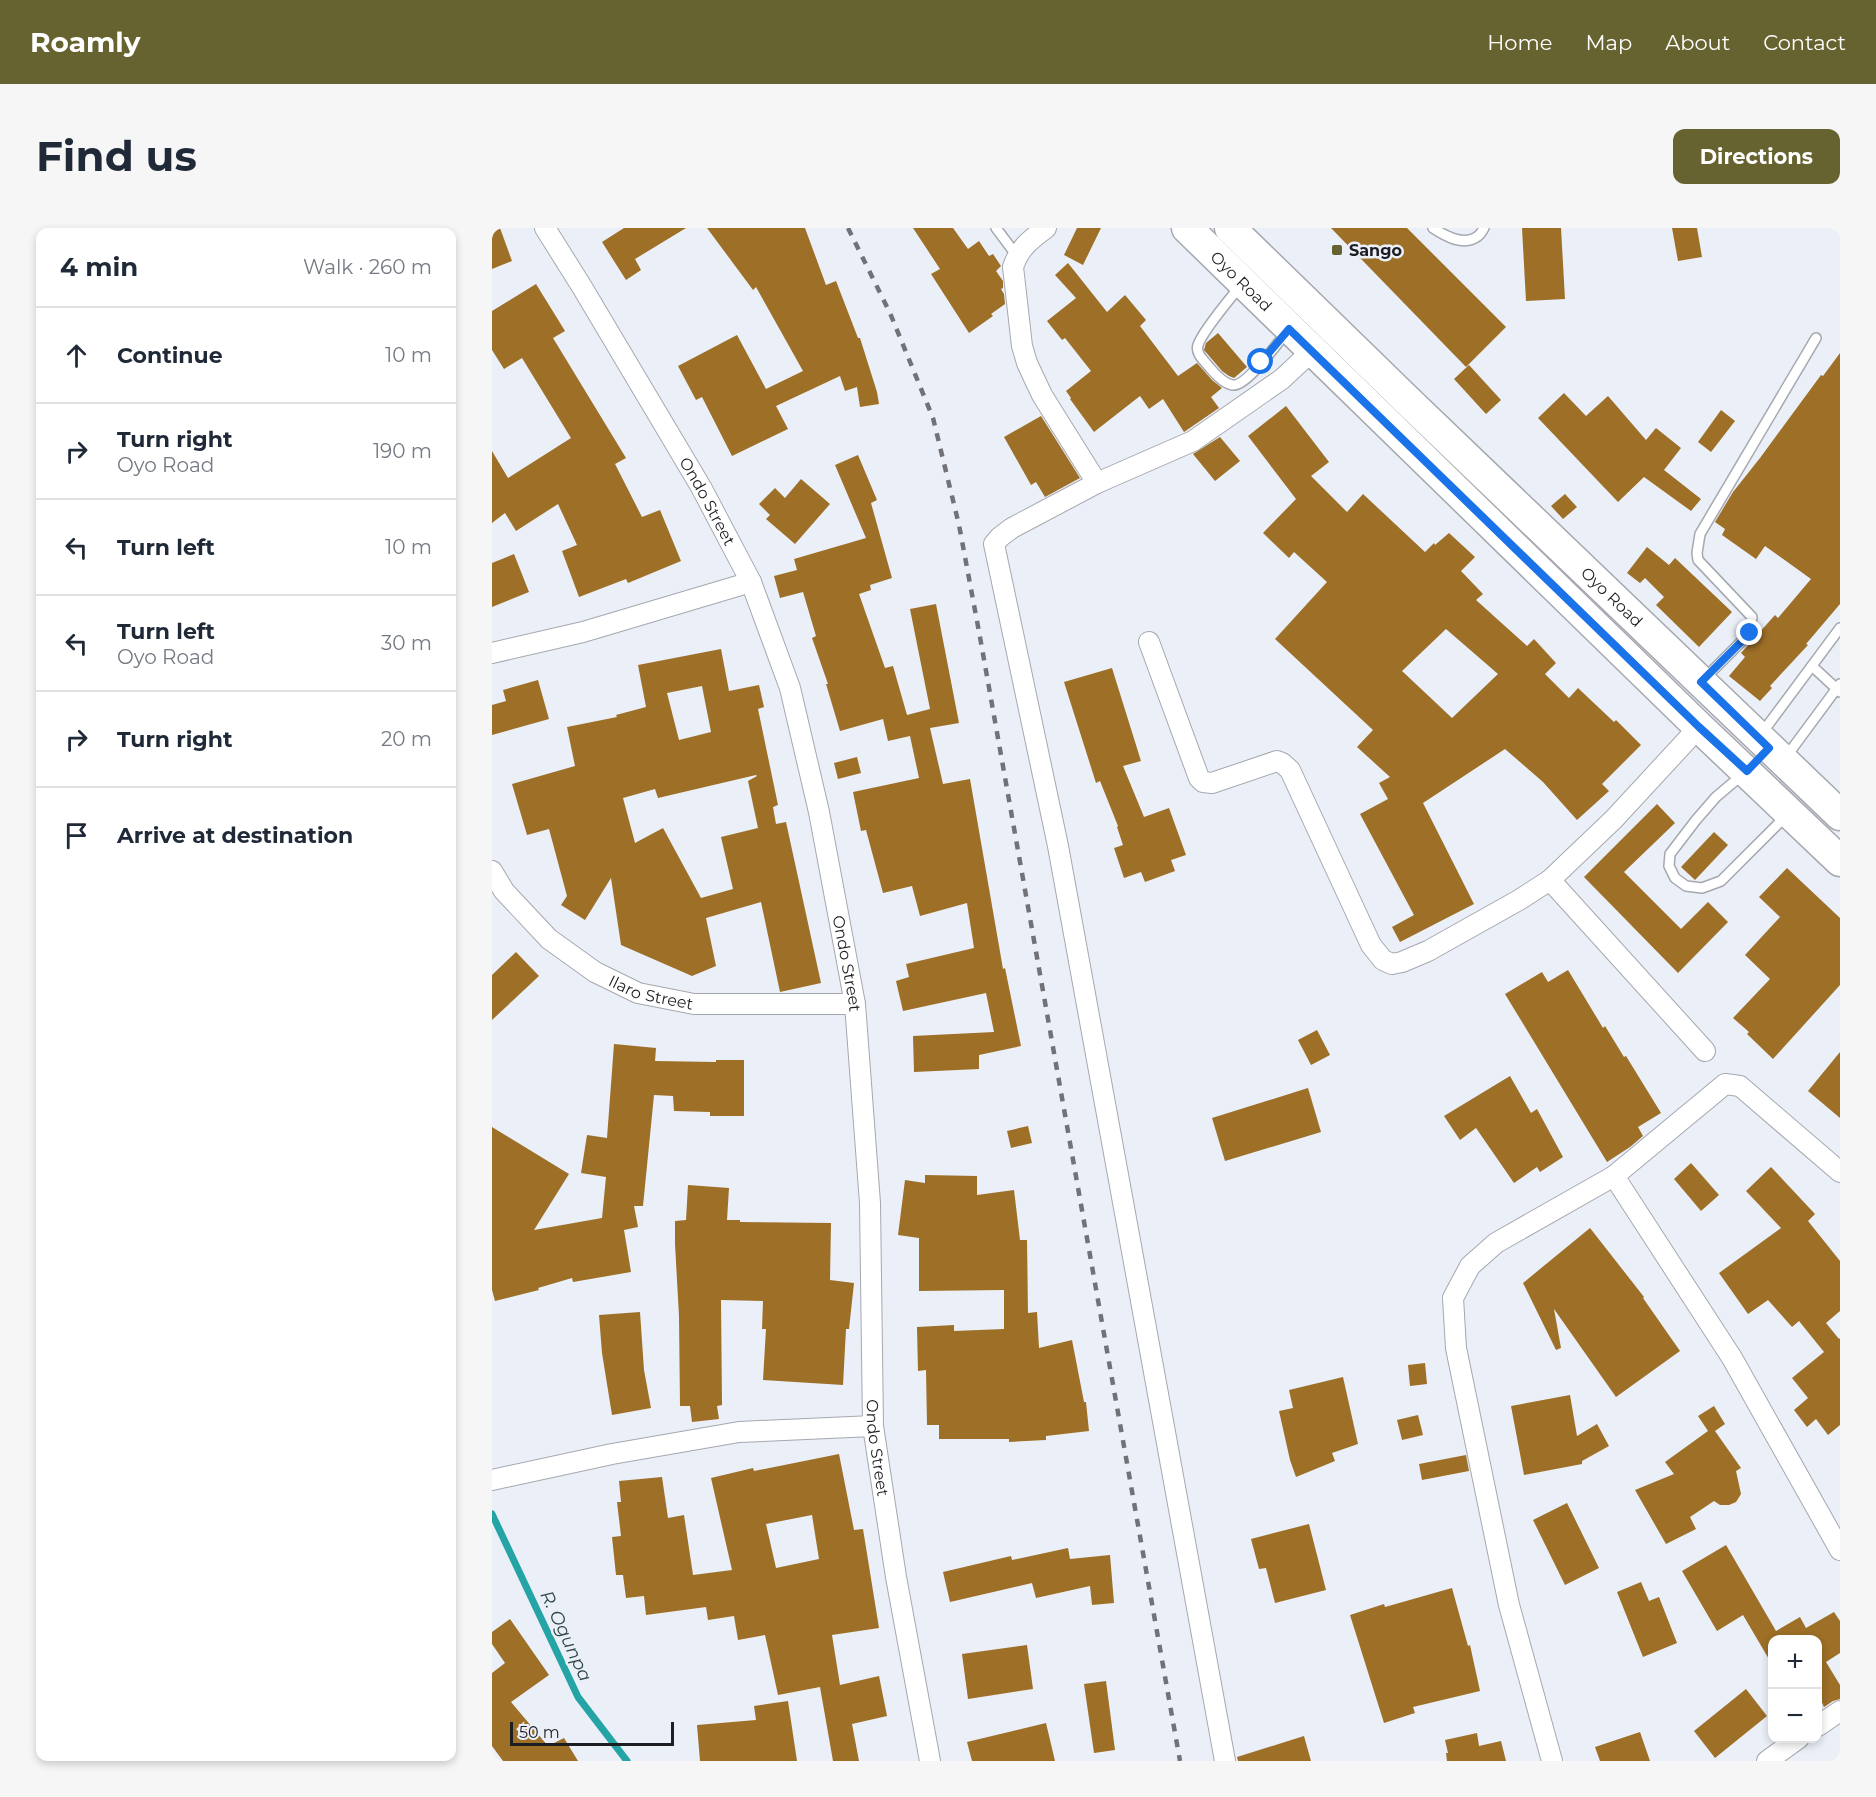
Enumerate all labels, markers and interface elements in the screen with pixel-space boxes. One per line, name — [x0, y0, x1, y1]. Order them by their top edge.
text: Roamly — [30, 25, 140, 59]
text: Home — [1487, 30, 1552, 55]
text: Map — [1585, 30, 1632, 55]
text: About — [1665, 30, 1730, 55]
text: Contact — [1763, 30, 1846, 55]
button: Directions — [1673, 129, 1840, 184]
text: Find us — [36, 130, 197, 182]
place label: Sango — [1349, 241, 1402, 260]
marker: Sango — [1330, 243, 1344, 257]
street label: Oyo Road — [1207, 247, 1276, 315]
text: 4 min — [60, 251, 138, 283]
text: Walk · 260 m — [303, 255, 432, 279]
icon: ahead — [60, 339, 93, 372]
text: Continue — [117, 342, 223, 369]
text: 10 m — [385, 343, 432, 367]
route start — [1247, 348, 1273, 374]
text: Turn right — [117, 426, 232, 453]
icon: right — [60, 435, 93, 468]
text: 190 m — [373, 439, 432, 463]
text: Oyo Road — [117, 453, 214, 477]
street label: Ondo Street — [675, 454, 739, 549]
icon: left — [60, 531, 93, 564]
text: Turn left — [117, 534, 215, 561]
text: 10 m — [385, 535, 432, 559]
street label: Oyo Road — [1577, 563, 1647, 631]
text: Turn left — [117, 618, 215, 645]
route end — [1736, 619, 1762, 645]
icon: left — [60, 627, 93, 660]
text: 30 m — [381, 631, 432, 655]
text: Oyo Road — [117, 645, 214, 669]
icon: right — [60, 723, 93, 756]
text: Turn right — [117, 726, 232, 753]
text: 20 m — [381, 727, 432, 751]
icon: arrive — [60, 819, 93, 852]
text: Arrive at destination — [117, 822, 353, 849]
street label: Ondo Street — [829, 914, 865, 1013]
street label: Ilaro Street — [605, 971, 695, 1014]
street label: Ondo Street — [863, 1399, 893, 1498]
water label: R. Ogunpa — [535, 1587, 597, 1685]
map controls — [1768, 1635, 1822, 1743]
button: + — [1768, 1635, 1822, 1689]
button: − — [1768, 1689, 1822, 1743]
scale bar — [510, 1719, 674, 1746]
text: 50 m — [519, 1723, 560, 1742]

